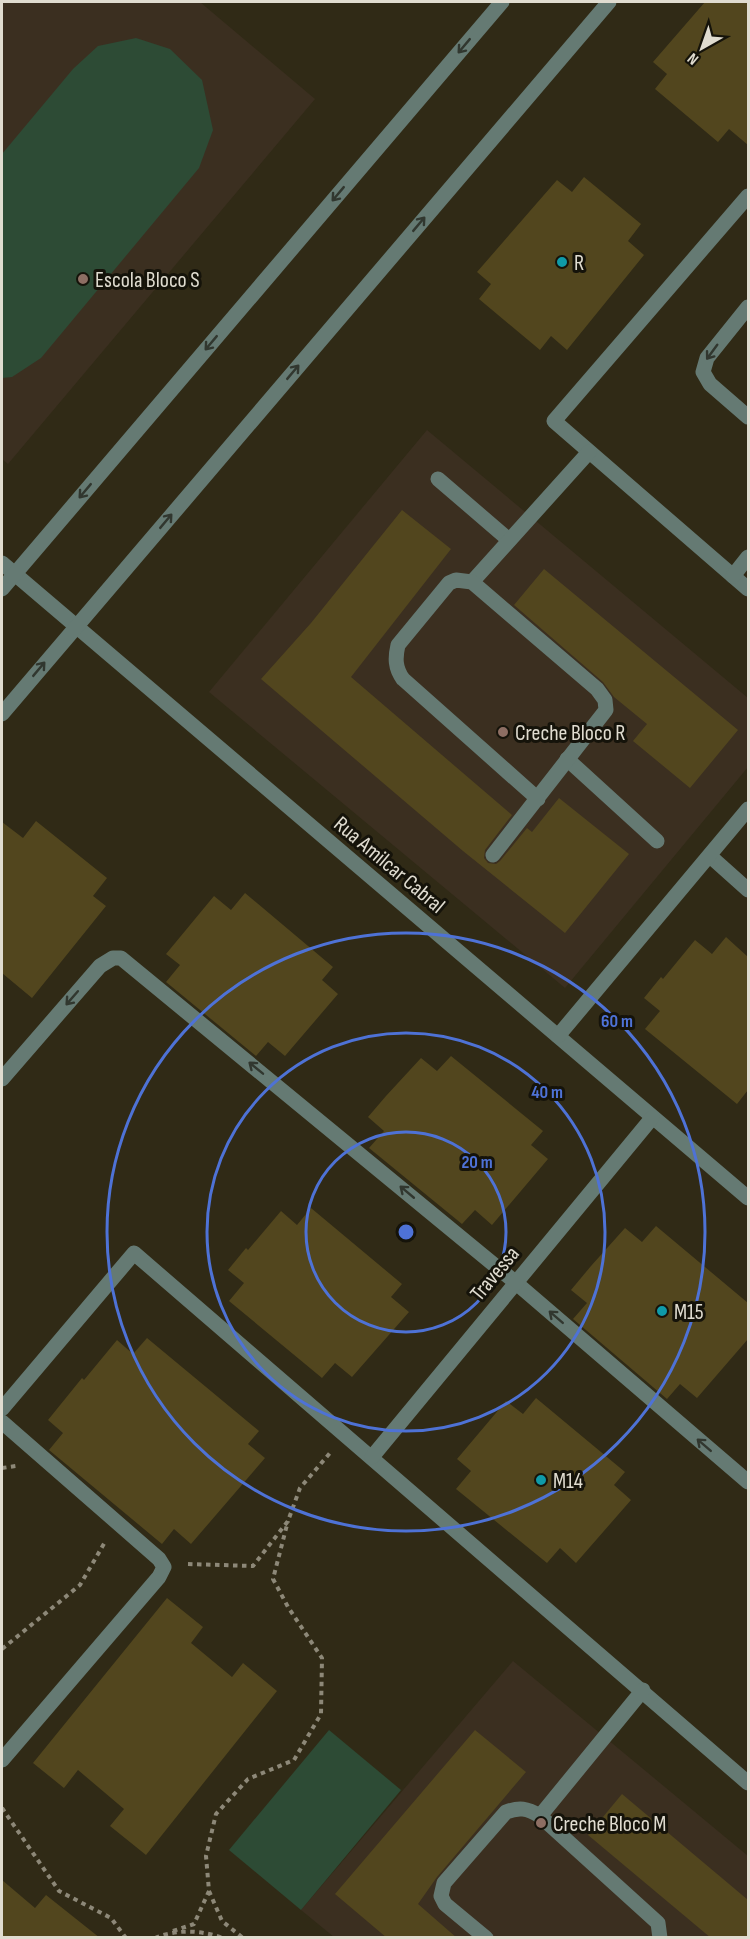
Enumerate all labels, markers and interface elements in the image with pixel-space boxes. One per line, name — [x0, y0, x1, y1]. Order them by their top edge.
north arrow — [672, 18, 732, 78]
one-way arrow — [457, 38, 471, 53]
text: N — [684, 48, 703, 68]
one-way arrow — [331, 186, 344, 202]
one-way arrow — [412, 217, 426, 232]
place label: R — [574, 250, 584, 277]
marker: R — [555, 255, 569, 269]
place label: Escola Bloco S — [95, 267, 200, 294]
marker: Escola Bloco S — [76, 272, 90, 286]
one-way arrow — [204, 335, 218, 350]
one-way arrow — [706, 344, 718, 360]
one-way arrow — [286, 364, 299, 380]
one-way arrow — [78, 483, 91, 499]
one-way arrow — [159, 514, 173, 529]
one-way arrow — [33, 661, 46, 677]
place label: Creche Bloco R — [515, 720, 625, 747]
marker: Creche Bloco R — [496, 725, 510, 739]
street label: Rua Amilcar Cabral — [328, 811, 450, 919]
one-way arrow — [65, 990, 79, 1005]
text: 60 m — [601, 1011, 633, 1032]
one-way arrow — [249, 1061, 265, 1074]
text: 40 m — [531, 1082, 563, 1103]
text: 20 m — [461, 1152, 493, 1173]
one-way arrow — [400, 1185, 415, 1199]
centre of rings — [396, 1222, 416, 1242]
street label: Travessa — [465, 1241, 526, 1307]
place label: M15 — [674, 1299, 704, 1326]
marker: M15 — [655, 1304, 669, 1318]
one-way arrow — [548, 1311, 564, 1324]
one-way arrow — [696, 1438, 712, 1451]
place label: M14 — [553, 1468, 583, 1495]
marker: M14 — [534, 1473, 548, 1487]
place label: Creche Bloco M — [553, 1811, 666, 1838]
marker: Creche Bloco M — [534, 1816, 548, 1830]

